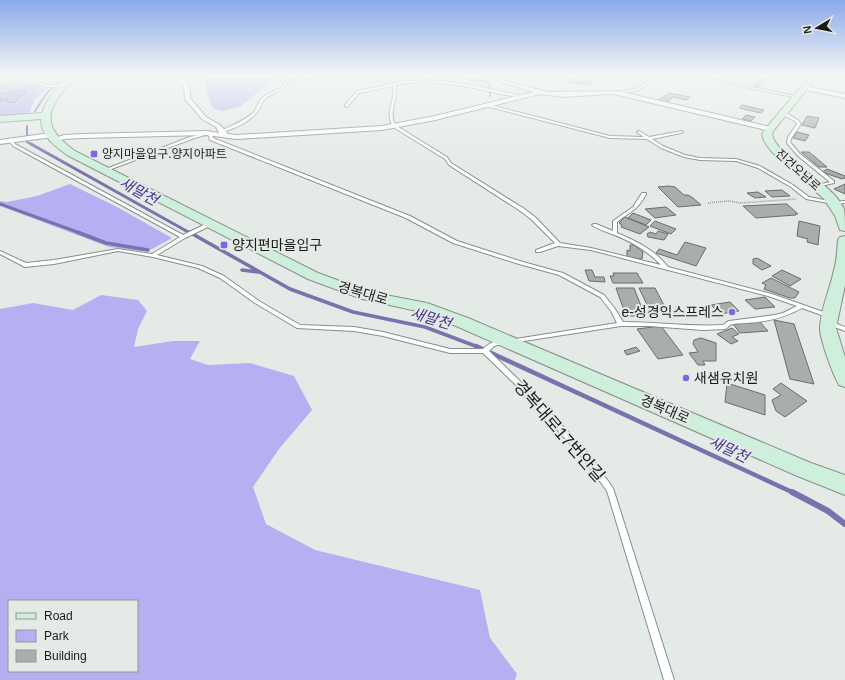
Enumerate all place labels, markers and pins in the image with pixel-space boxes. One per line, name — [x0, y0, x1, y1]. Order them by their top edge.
place label: 양지마을입구.양지아파트 — [102, 147, 227, 161]
marker: 양지마을입구.양지아파트 — [89, 149, 99, 159]
place label: 양지편마을입구 — [232, 237, 322, 253]
marker: 양지편마을입구 — [219, 240, 229, 250]
place label: e-성경익스프레스 — [621, 304, 724, 320]
marker: e-성경익스프레스 — [727, 307, 737, 317]
place label: 새샘유치원 — [694, 370, 758, 386]
marker: 새샘유치원 — [681, 373, 691, 383]

